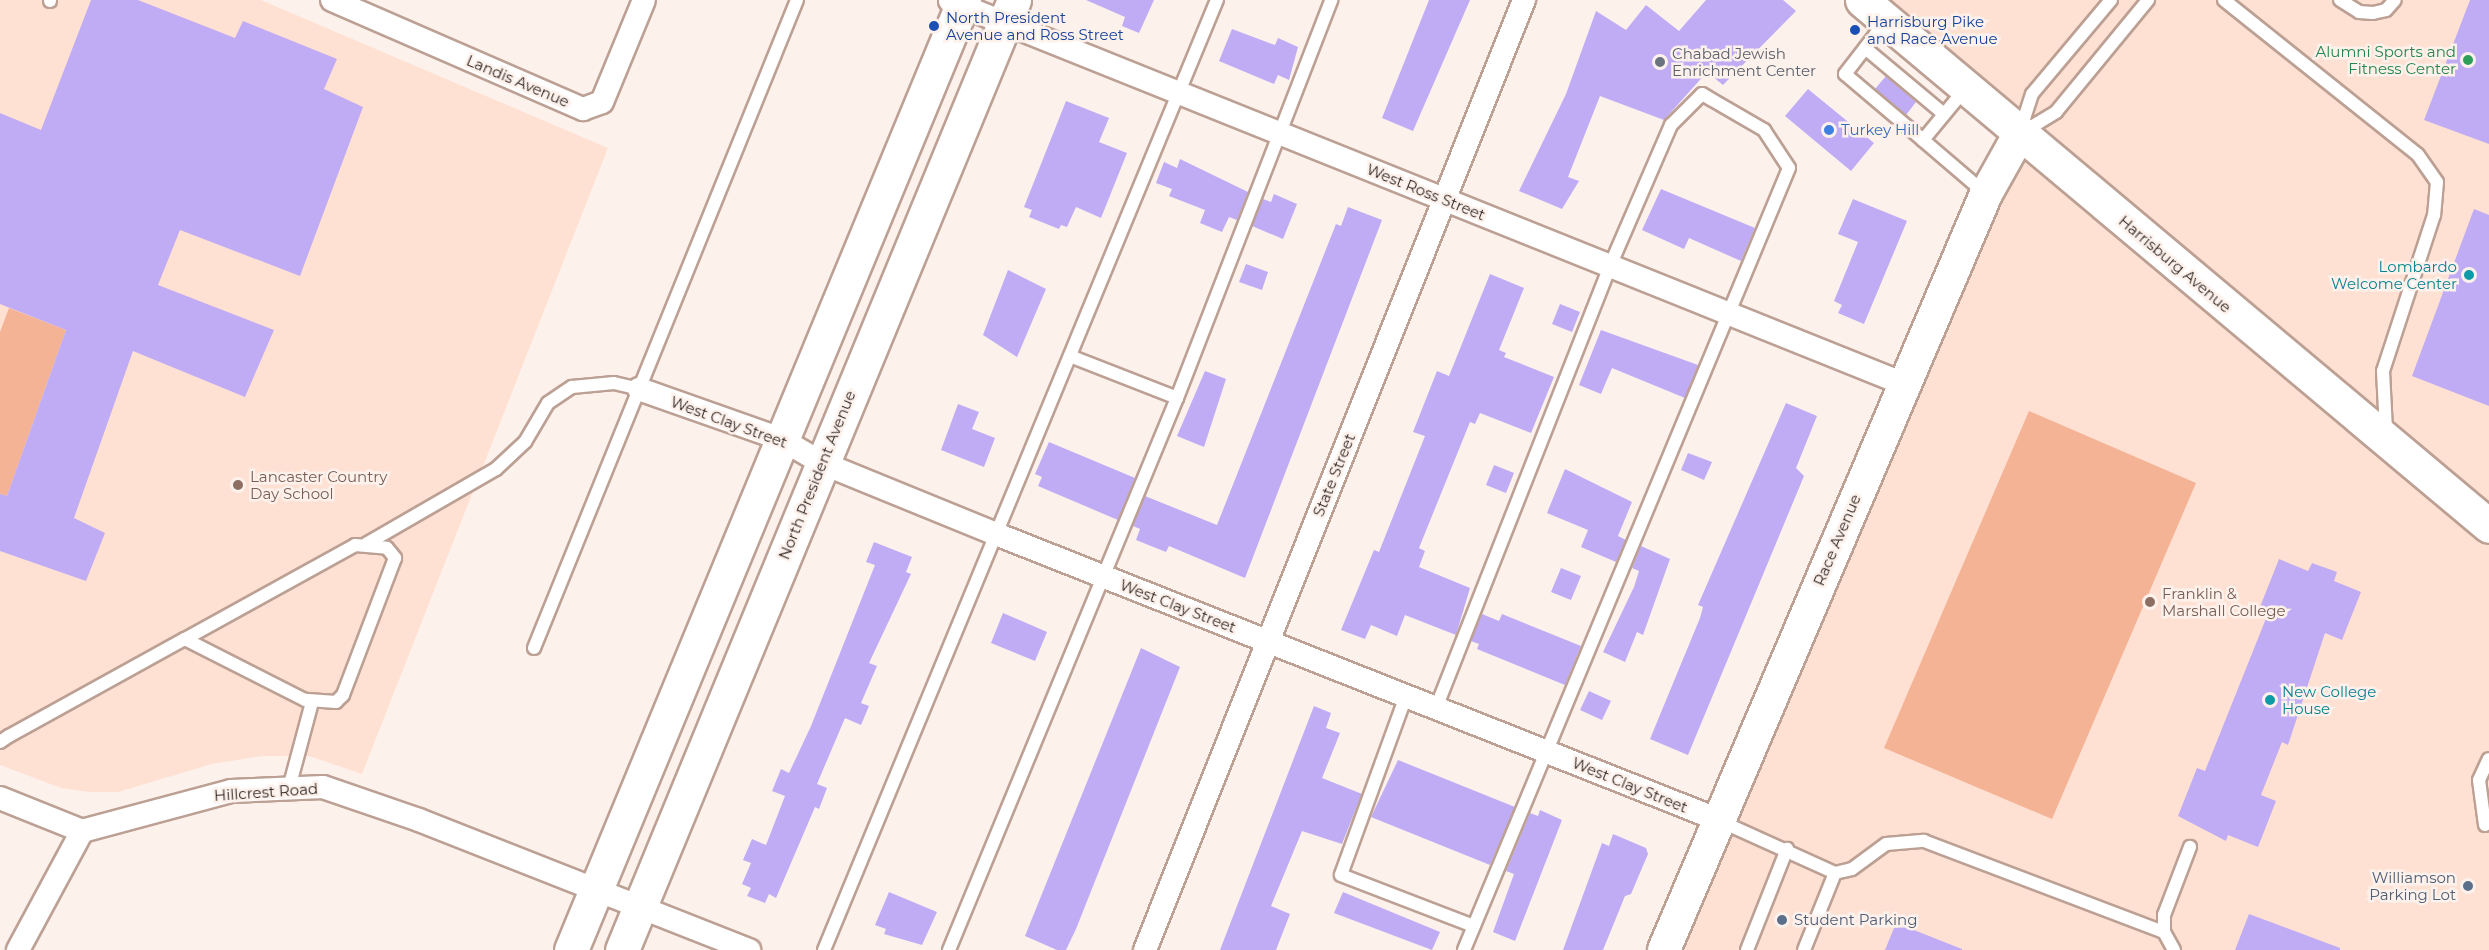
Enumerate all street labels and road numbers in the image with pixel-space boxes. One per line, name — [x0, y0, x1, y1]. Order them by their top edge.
street label: Landis Avenue — [464, 51, 572, 111]
street label: West Ross Street — [1364, 160, 1488, 224]
street label: Harrisburg Avenue — [2115, 212, 2235, 316]
street label: North President Avenue — [775, 388, 859, 562]
street label: West Clay Street — [668, 393, 790, 451]
street label: State Street — [1309, 431, 1359, 519]
street label: Race Avenue — [1810, 492, 1864, 588]
street label: West Clay Street — [1117, 576, 1239, 636]
street label: West Clay Street — [1570, 754, 1690, 816]
street label: Hillcrest Road — [213, 779, 319, 805]

